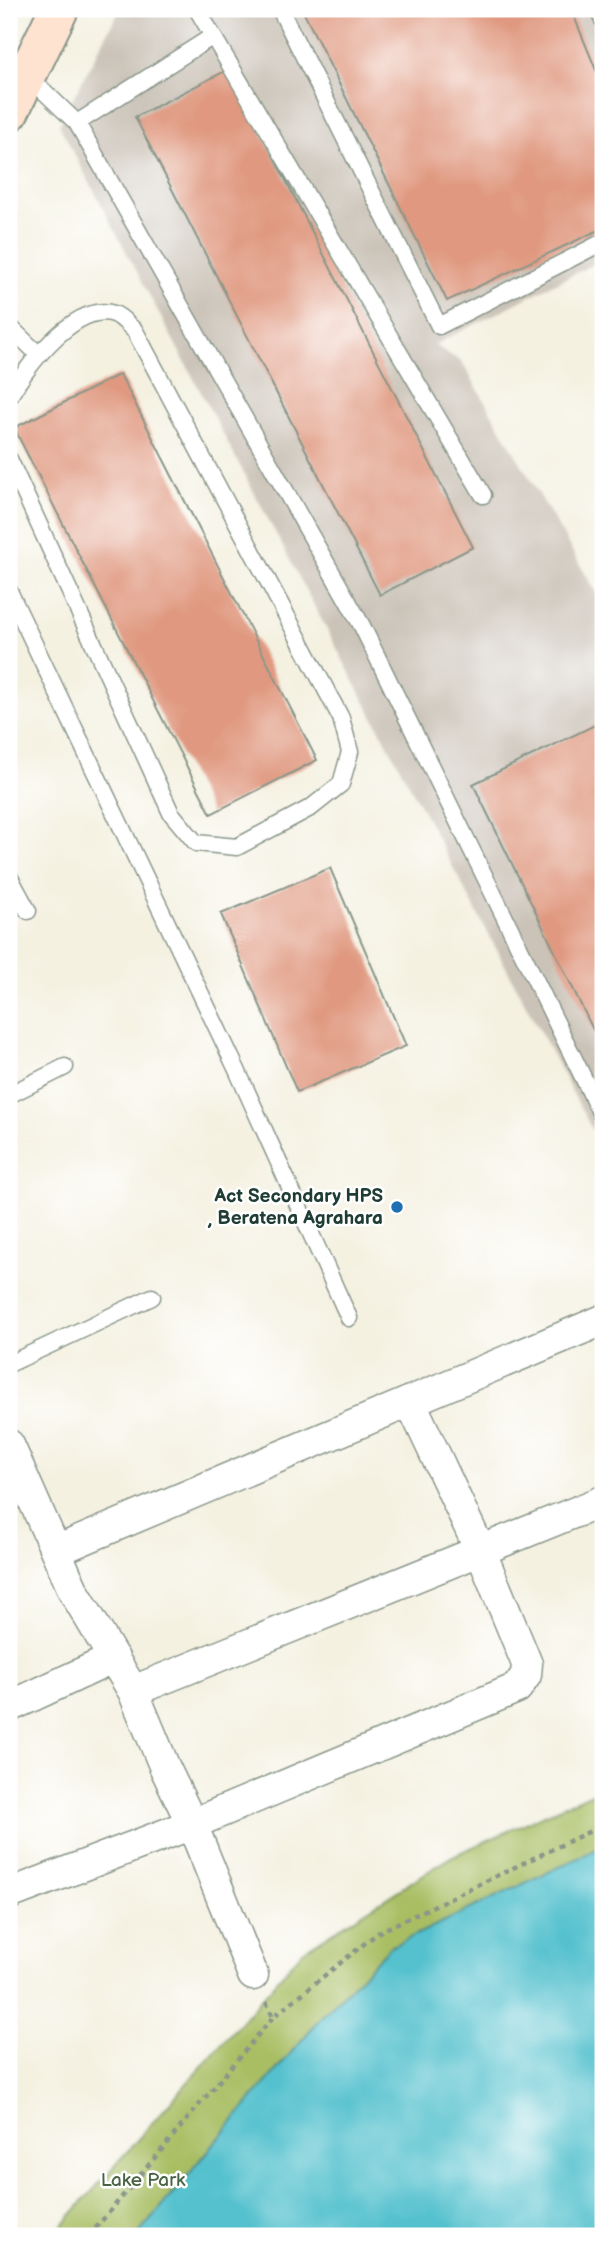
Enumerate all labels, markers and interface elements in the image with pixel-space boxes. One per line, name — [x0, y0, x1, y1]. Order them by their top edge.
place label: Act Secondary HPS , Beratena Agrahara — [207, 1185, 383, 1230]
marker: Act Secondary HPS , Beratena Agrahara — [389, 1199, 405, 1215]
park label: Lake Park — [101, 2169, 186, 2192]

